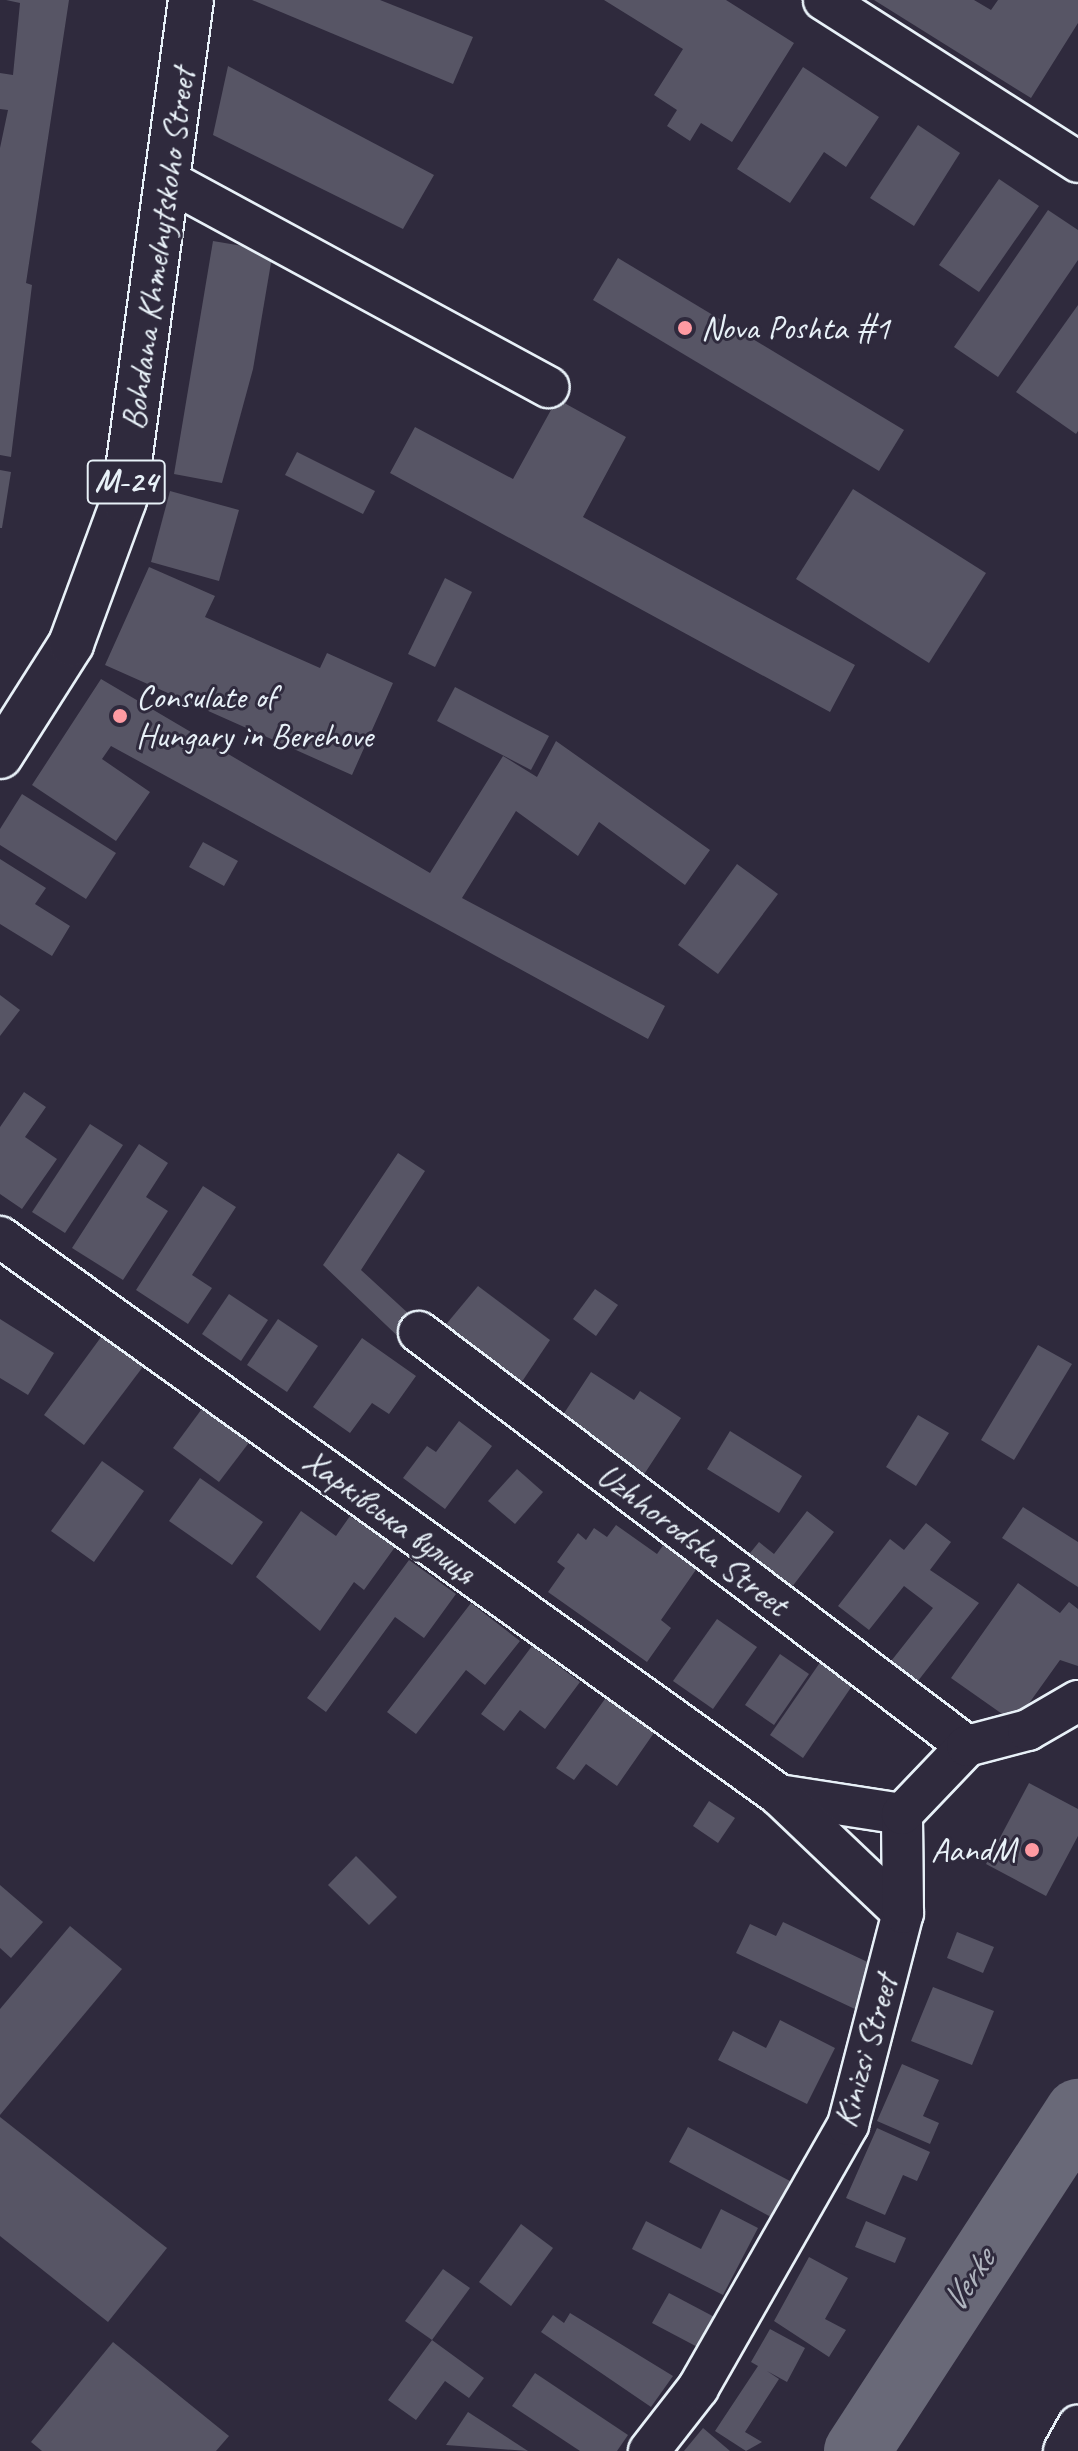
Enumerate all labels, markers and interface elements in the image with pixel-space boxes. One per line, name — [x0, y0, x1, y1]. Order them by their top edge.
street label: Bohdana Khmelnytskoho Street — [112, 66, 204, 432]
place label: Nova Poshta #1 — [701, 308, 888, 348]
marker: Nova Poshta #1 — [676, 319, 694, 337]
road number: М-24 — [86, 454, 166, 510]
place label: Consulate of Hungary in Berehove — [136, 676, 372, 756]
marker: Consulate of Hungary in Berehove — [111, 707, 129, 725]
street label: Харківська вулиця — [295, 1439, 485, 1593]
street label: Uzhhorodska Street — [589, 1454, 797, 1624]
place label: AandM — [931, 1830, 1016, 1870]
marker: AandM — [1023, 1841, 1041, 1859]
street label: Kinizsi Street — [824, 1970, 906, 2132]
water label: Verke — [932, 2242, 1004, 2320]

